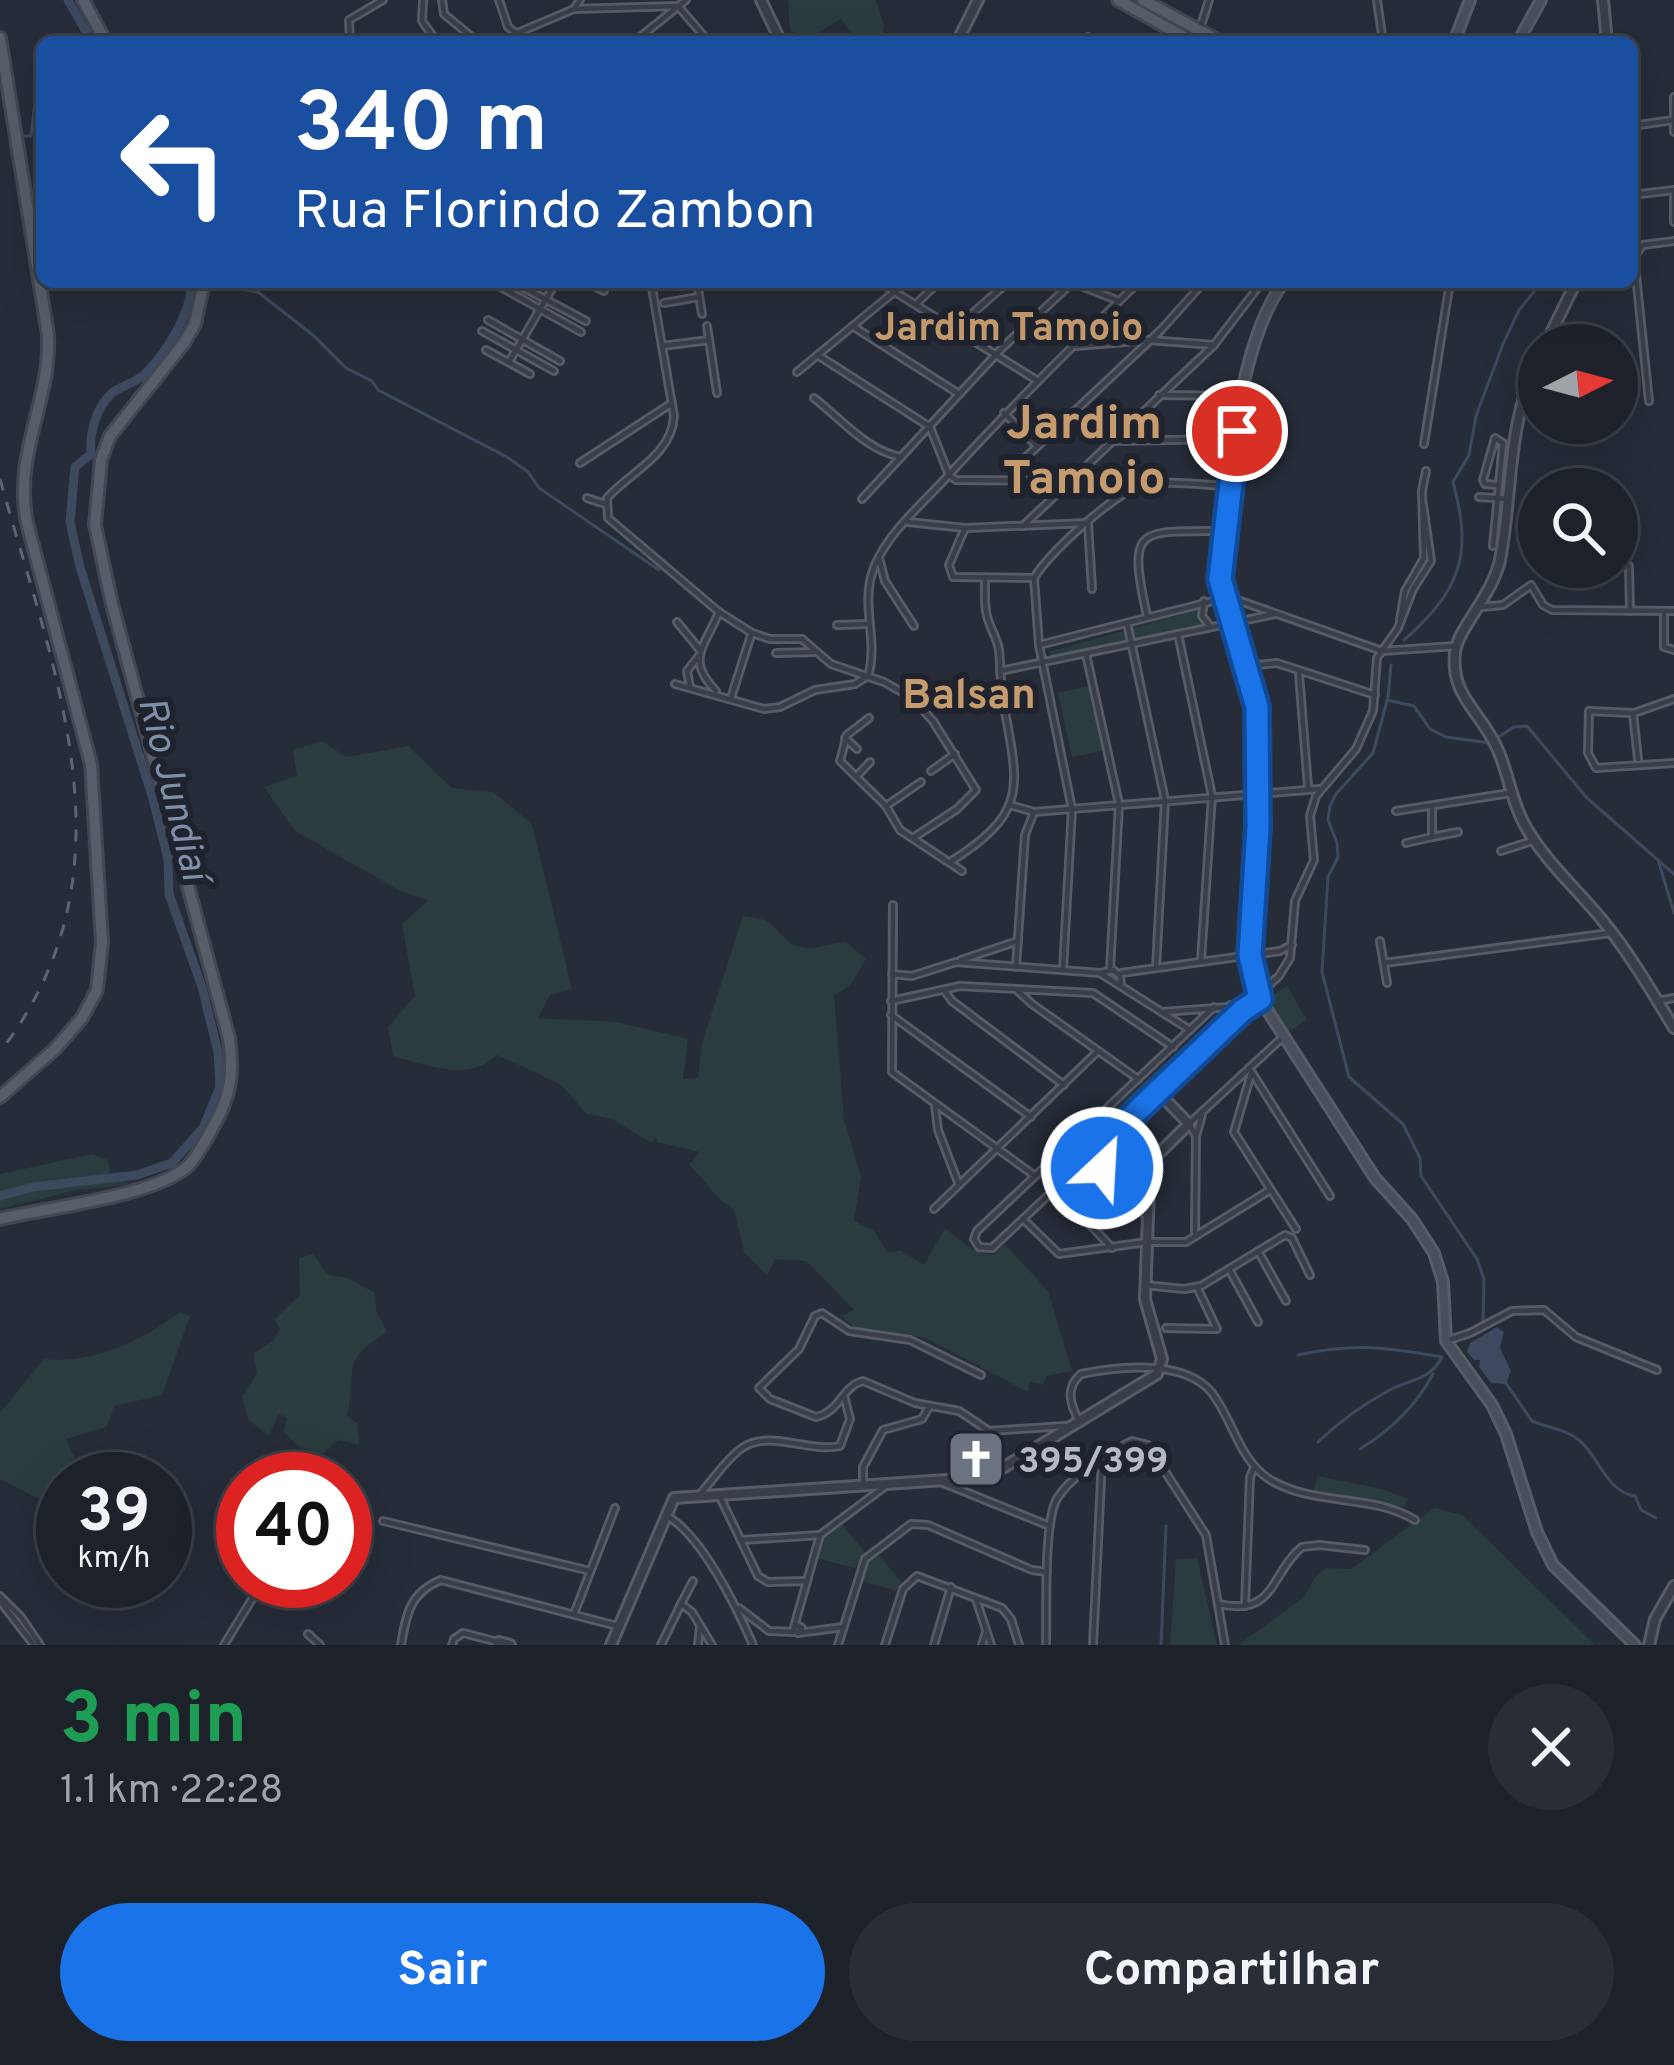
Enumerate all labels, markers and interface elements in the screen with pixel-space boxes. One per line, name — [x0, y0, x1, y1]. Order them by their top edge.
text: 340 m — [294, 75, 548, 181]
icon: left — [96, 84, 252, 240]
text: Rua Florindo Zambon — [294, 179, 816, 248]
district label: Jardim Tamoio — [875, 306, 1143, 355]
north arrow — [1518, 324, 1638, 444]
map controls — [1518, 324, 1638, 588]
pin — [1186, 380, 1288, 482]
district label: Jardim Tamoio — [1002, 396, 1166, 511]
icon: arrive — [1204, 398, 1270, 464]
button: search — [1518, 468, 1638, 588]
district label: Balsan — [902, 671, 1036, 724]
water label: Rio Jundiaí — [124, 692, 219, 894]
position arrow — [1039, 1105, 1165, 1231]
church icon: 395/399 — [945, 1428, 1007, 1490]
place label: 395/399 — [1018, 1440, 1168, 1486]
speed limit sign: 40 — [216, 1452, 372, 1608]
text: 39 — [78, 1477, 150, 1553]
text: km/h — [78, 1541, 150, 1578]
text: 3 min — [60, 1677, 247, 1769]
button: close — [1488, 1684, 1614, 1810]
text: 1.1 km · 22:28 — [60, 1768, 283, 1817]
button: Sair — [60, 1903, 825, 2041]
button: Compartilhar — [849, 1903, 1614, 2041]

